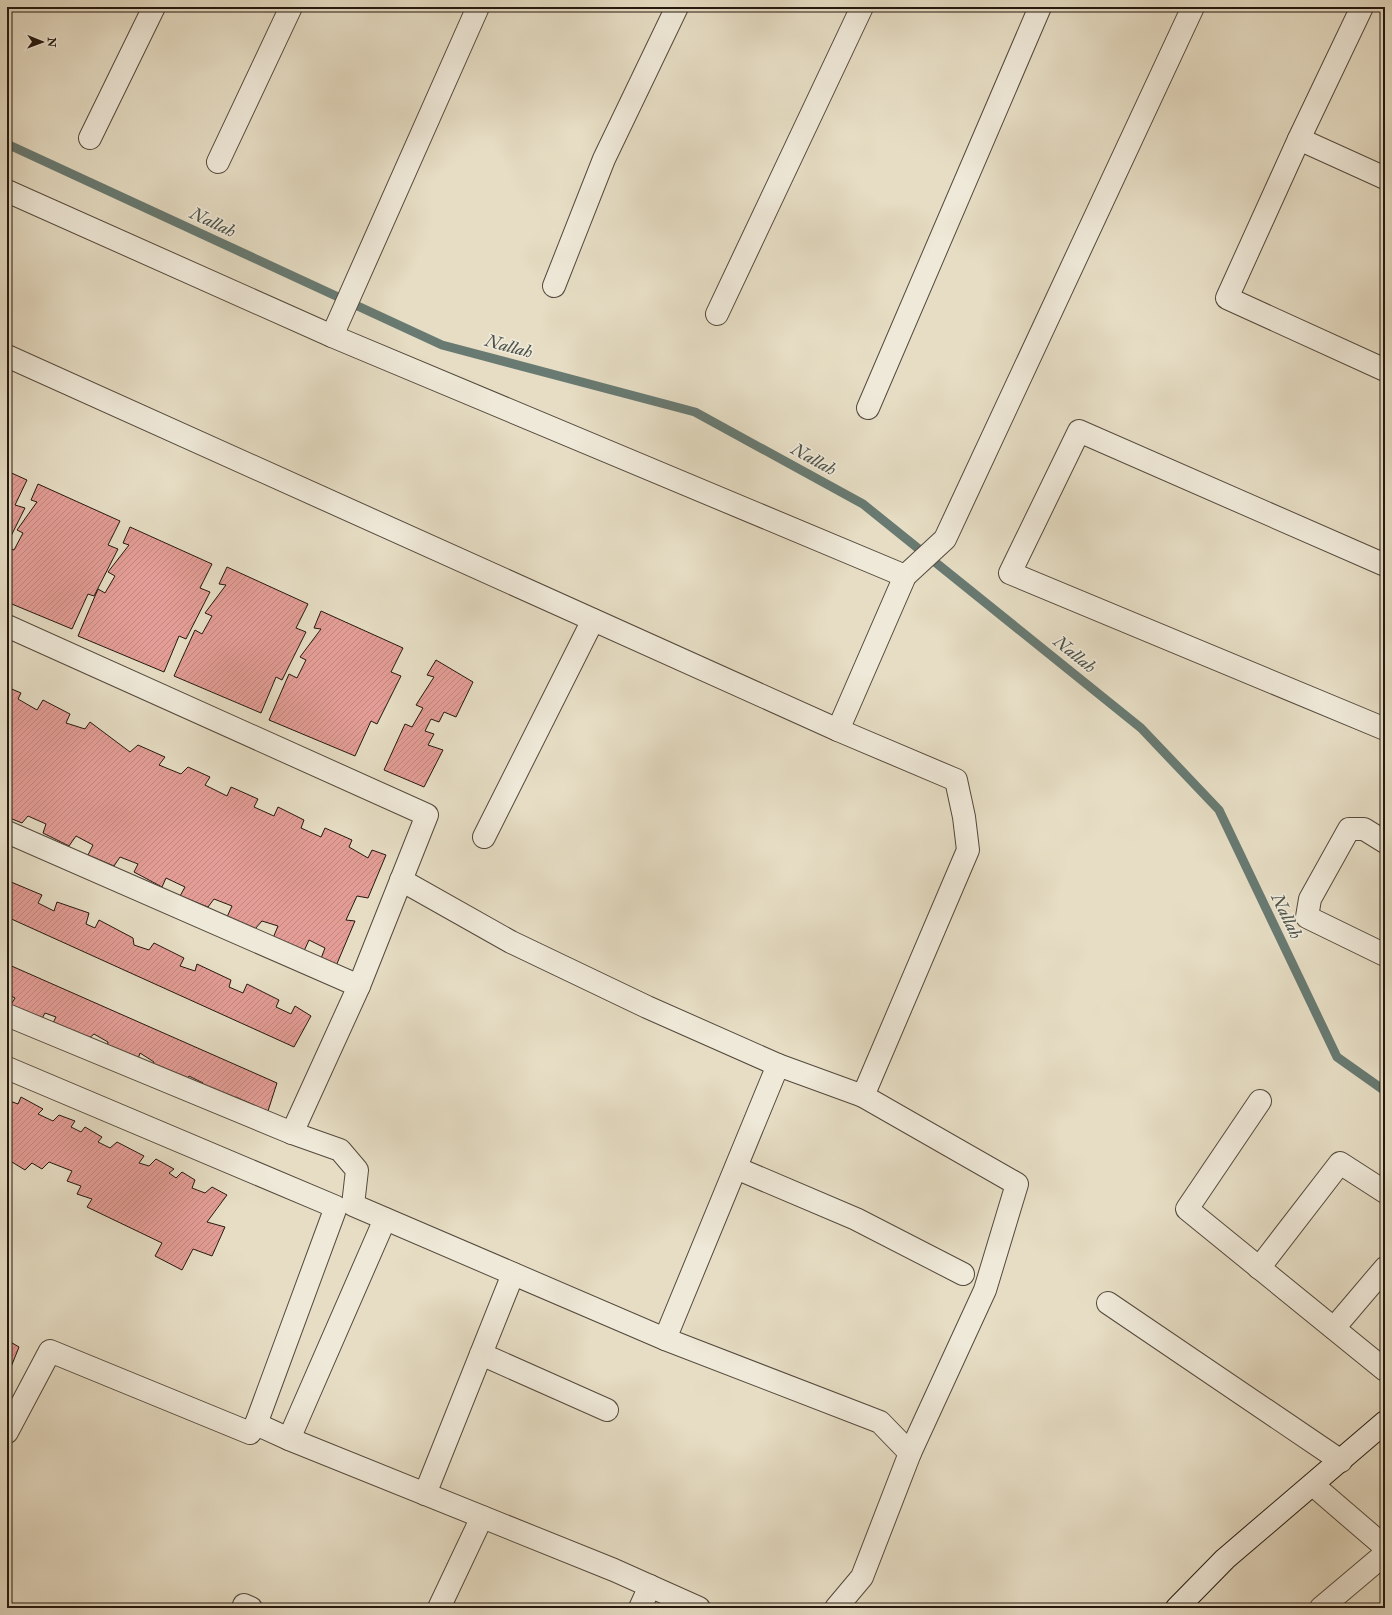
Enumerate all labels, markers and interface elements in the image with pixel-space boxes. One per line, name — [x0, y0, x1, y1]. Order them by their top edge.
north arrow — [22, 22, 62, 62]
text: N — [45, 36, 58, 48]
water label: Nallah — [185, 201, 239, 243]
water label: Nallah — [482, 329, 535, 364]
water label: Nallah — [786, 437, 840, 481]
water label: Nallah — [1048, 630, 1101, 678]
water label: Nallah — [1265, 889, 1307, 943]

